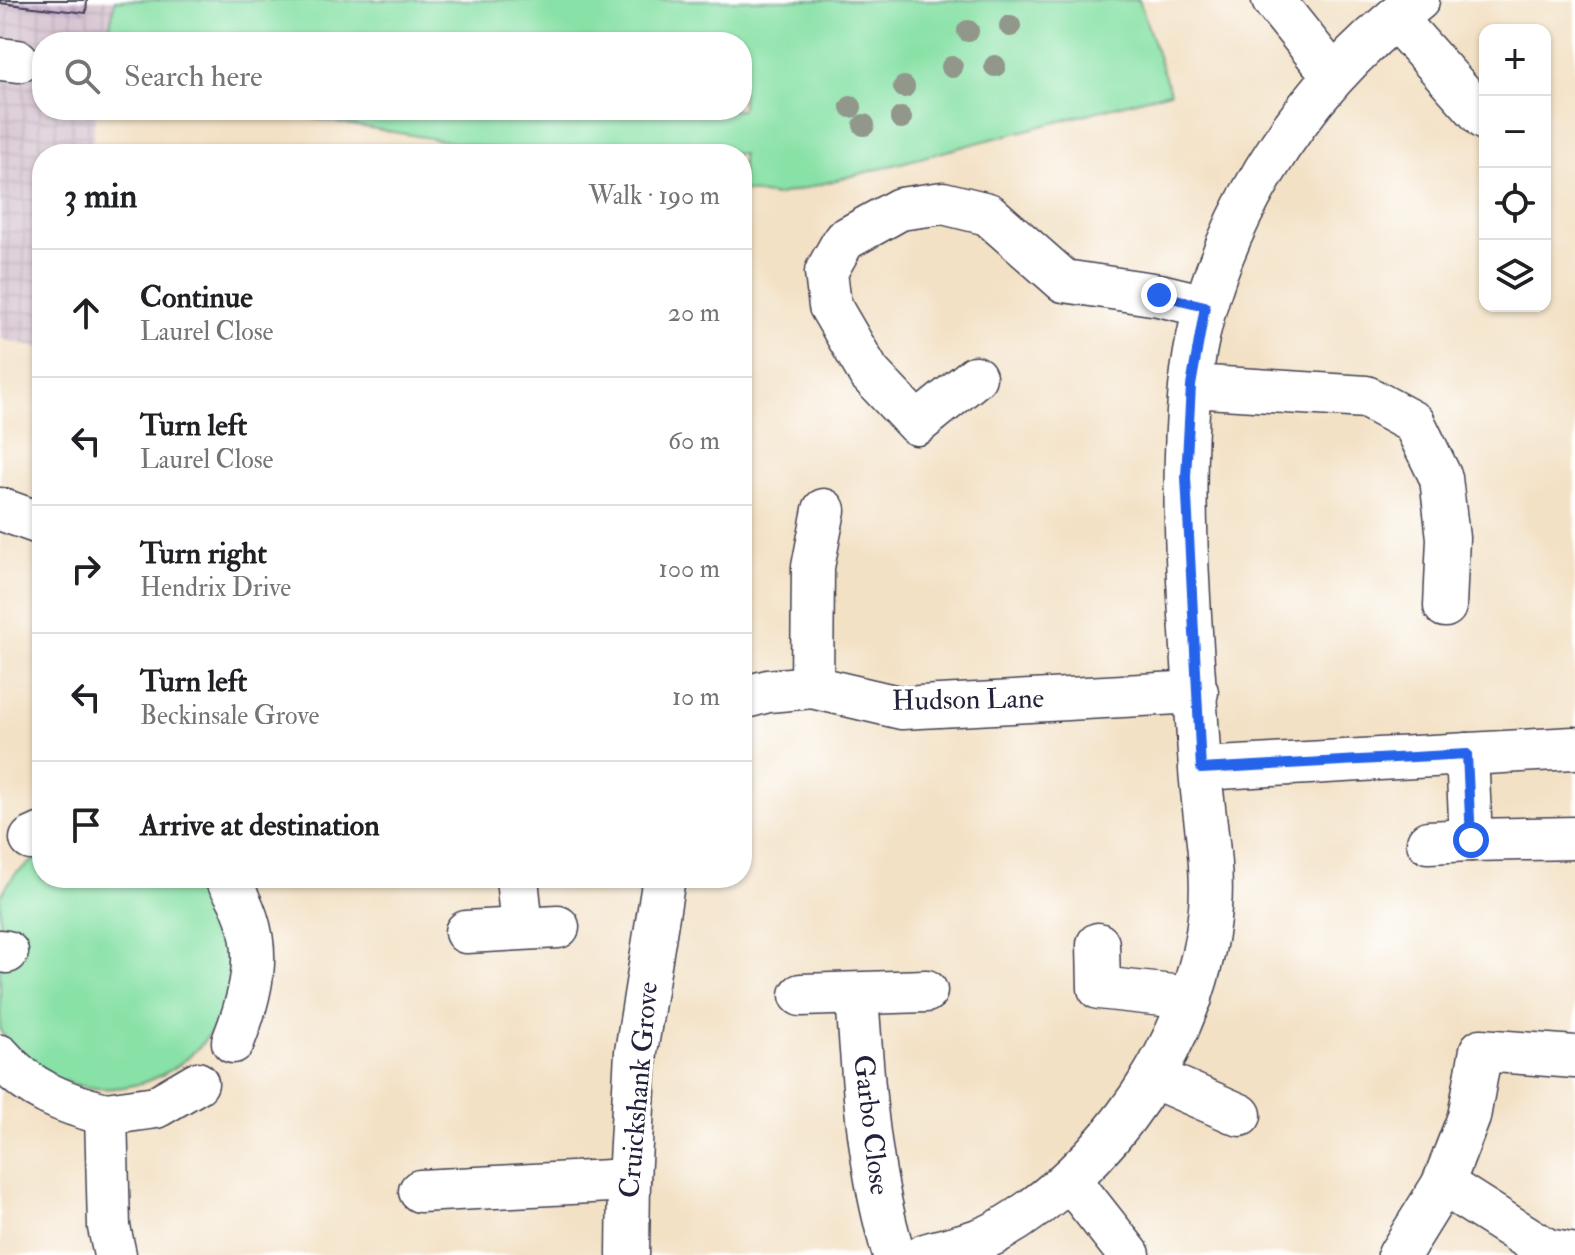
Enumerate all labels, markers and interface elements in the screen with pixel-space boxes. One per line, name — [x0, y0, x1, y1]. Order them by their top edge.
map controls — [1479, 24, 1551, 312]
button: + — [1479, 24, 1551, 96]
search box — [32, 32, 752, 120]
icon: search — [60, 54, 104, 98]
text: Search here — [124, 58, 263, 95]
button: − — [1479, 96, 1551, 168]
button: locate — [1479, 168, 1551, 240]
text: 3 min — [64, 175, 137, 218]
text: Walk · 190 m — [589, 180, 720, 212]
button: layers — [1479, 240, 1551, 312]
route end — [1141, 277, 1177, 313]
text: Continue — [140, 279, 253, 316]
icon: ahead — [64, 291, 108, 335]
text: 20 m — [668, 297, 720, 329]
text: Laurel Close — [140, 316, 273, 348]
text: Turn left — [140, 407, 247, 444]
icon: left — [64, 419, 108, 463]
text: 60 m — [668, 425, 720, 457]
text: Laurel Close — [140, 444, 273, 476]
text: Turn right — [140, 535, 267, 572]
icon: right — [64, 547, 108, 591]
text: 100 m — [659, 553, 720, 585]
text: Hendrix Drive — [140, 572, 291, 604]
text: Turn left — [140, 663, 247, 700]
icon: left — [64, 675, 108, 719]
text: 10 m — [672, 681, 720, 713]
street label: Hudson Lane — [892, 681, 1045, 719]
text: Beckinsale Grove — [140, 700, 319, 732]
icon: arrive — [64, 803, 108, 847]
text: Arrive at destination — [140, 807, 380, 844]
route start — [1453, 822, 1489, 858]
street label: Cruickshank Grove — [612, 980, 666, 1200]
street label: Garbo Close — [845, 1053, 897, 1197]

